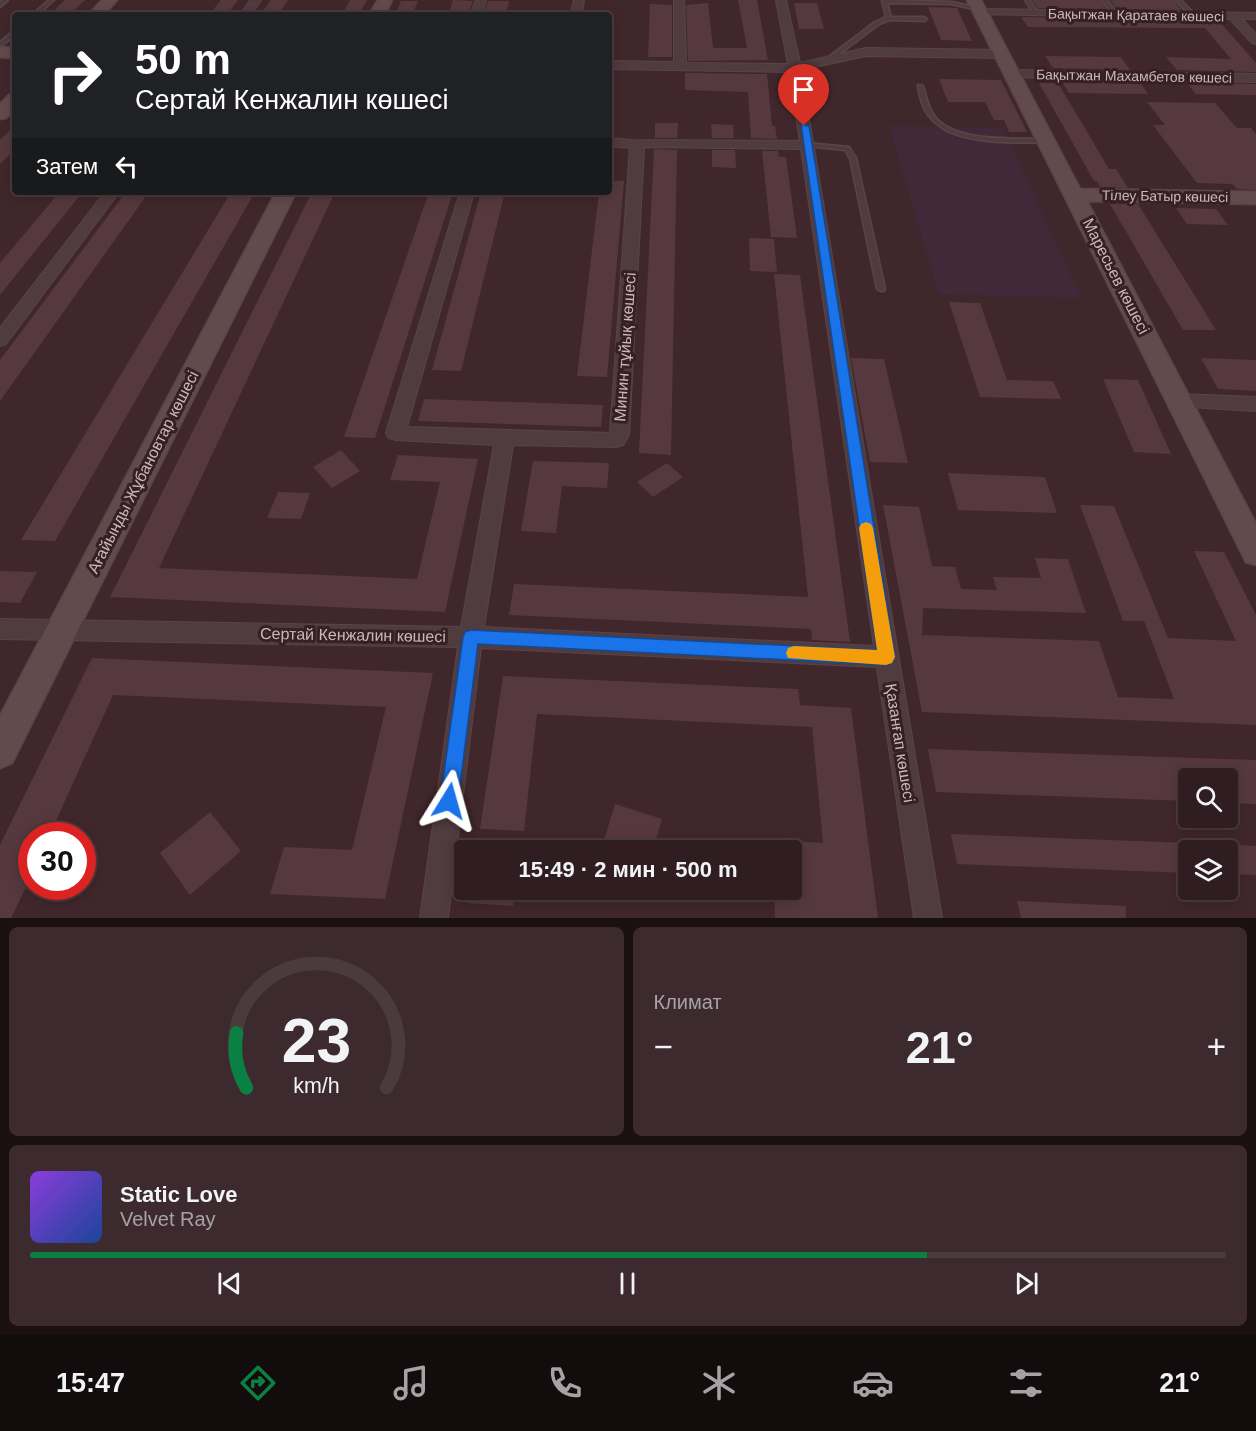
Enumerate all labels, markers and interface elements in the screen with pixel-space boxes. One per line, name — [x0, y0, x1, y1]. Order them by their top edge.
street label: Бақытжан Қаратаев көшесі — [1048, 5, 1224, 25]
icon: right — [36, 36, 114, 114]
text: 50 m — [135, 36, 231, 83]
pin — [778, 64, 829, 126]
street label: Бақытжан Махамбетов көшесі — [1036, 66, 1232, 86]
icon: arrive — [787, 73, 820, 106]
text: Сертай Кенжалин көшесі — [135, 85, 449, 115]
icon: left — [110, 150, 143, 183]
text: Затем — [36, 154, 98, 179]
street label: Тілеу Батыр көшесі — [1102, 187, 1228, 205]
street label: Маресьев көшесі — [1079, 215, 1153, 337]
street label: Минин тұйық көшесі — [611, 272, 639, 422]
street label: Ағайынды Жұбановтар көшесі — [84, 368, 202, 576]
street label: Сертай Кенжалин көшесі — [260, 625, 446, 645]
street label: Қазанғап көшесі — [882, 682, 918, 804]
map controls — [1178, 768, 1238, 900]
button: search — [1178, 768, 1238, 828]
position arrow — [417, 769, 481, 833]
speed limit sign: 30 — [18, 822, 96, 900]
button: layers — [1178, 840, 1238, 900]
text: 15:49 · 2 мин · 500 m — [518, 857, 738, 882]
text: Климат — [654, 991, 722, 1013]
text: 23 — [282, 1006, 351, 1075]
text: 21° — [906, 1022, 974, 1073]
text: − — [654, 1028, 673, 1065]
text: + — [1207, 1028, 1226, 1065]
text: km/h — [293, 1075, 339, 1099]
text: Static Love — [120, 1182, 237, 1207]
text: Velvet Ray — [120, 1208, 216, 1230]
icon: previous — [213, 1267, 246, 1300]
icon: pause — [611, 1267, 644, 1300]
icon: next — [1010, 1267, 1043, 1300]
icon: directions — [237, 1362, 279, 1404]
icon: music — [390, 1362, 432, 1404]
icon: phone — [544, 1362, 586, 1404]
icon: climate — [698, 1362, 740, 1404]
icon: car — [852, 1362, 894, 1404]
icon: filters — [1005, 1362, 1047, 1404]
text: 15:47 — [56, 1368, 125, 1398]
text: 21° — [1159, 1368, 1200, 1398]

